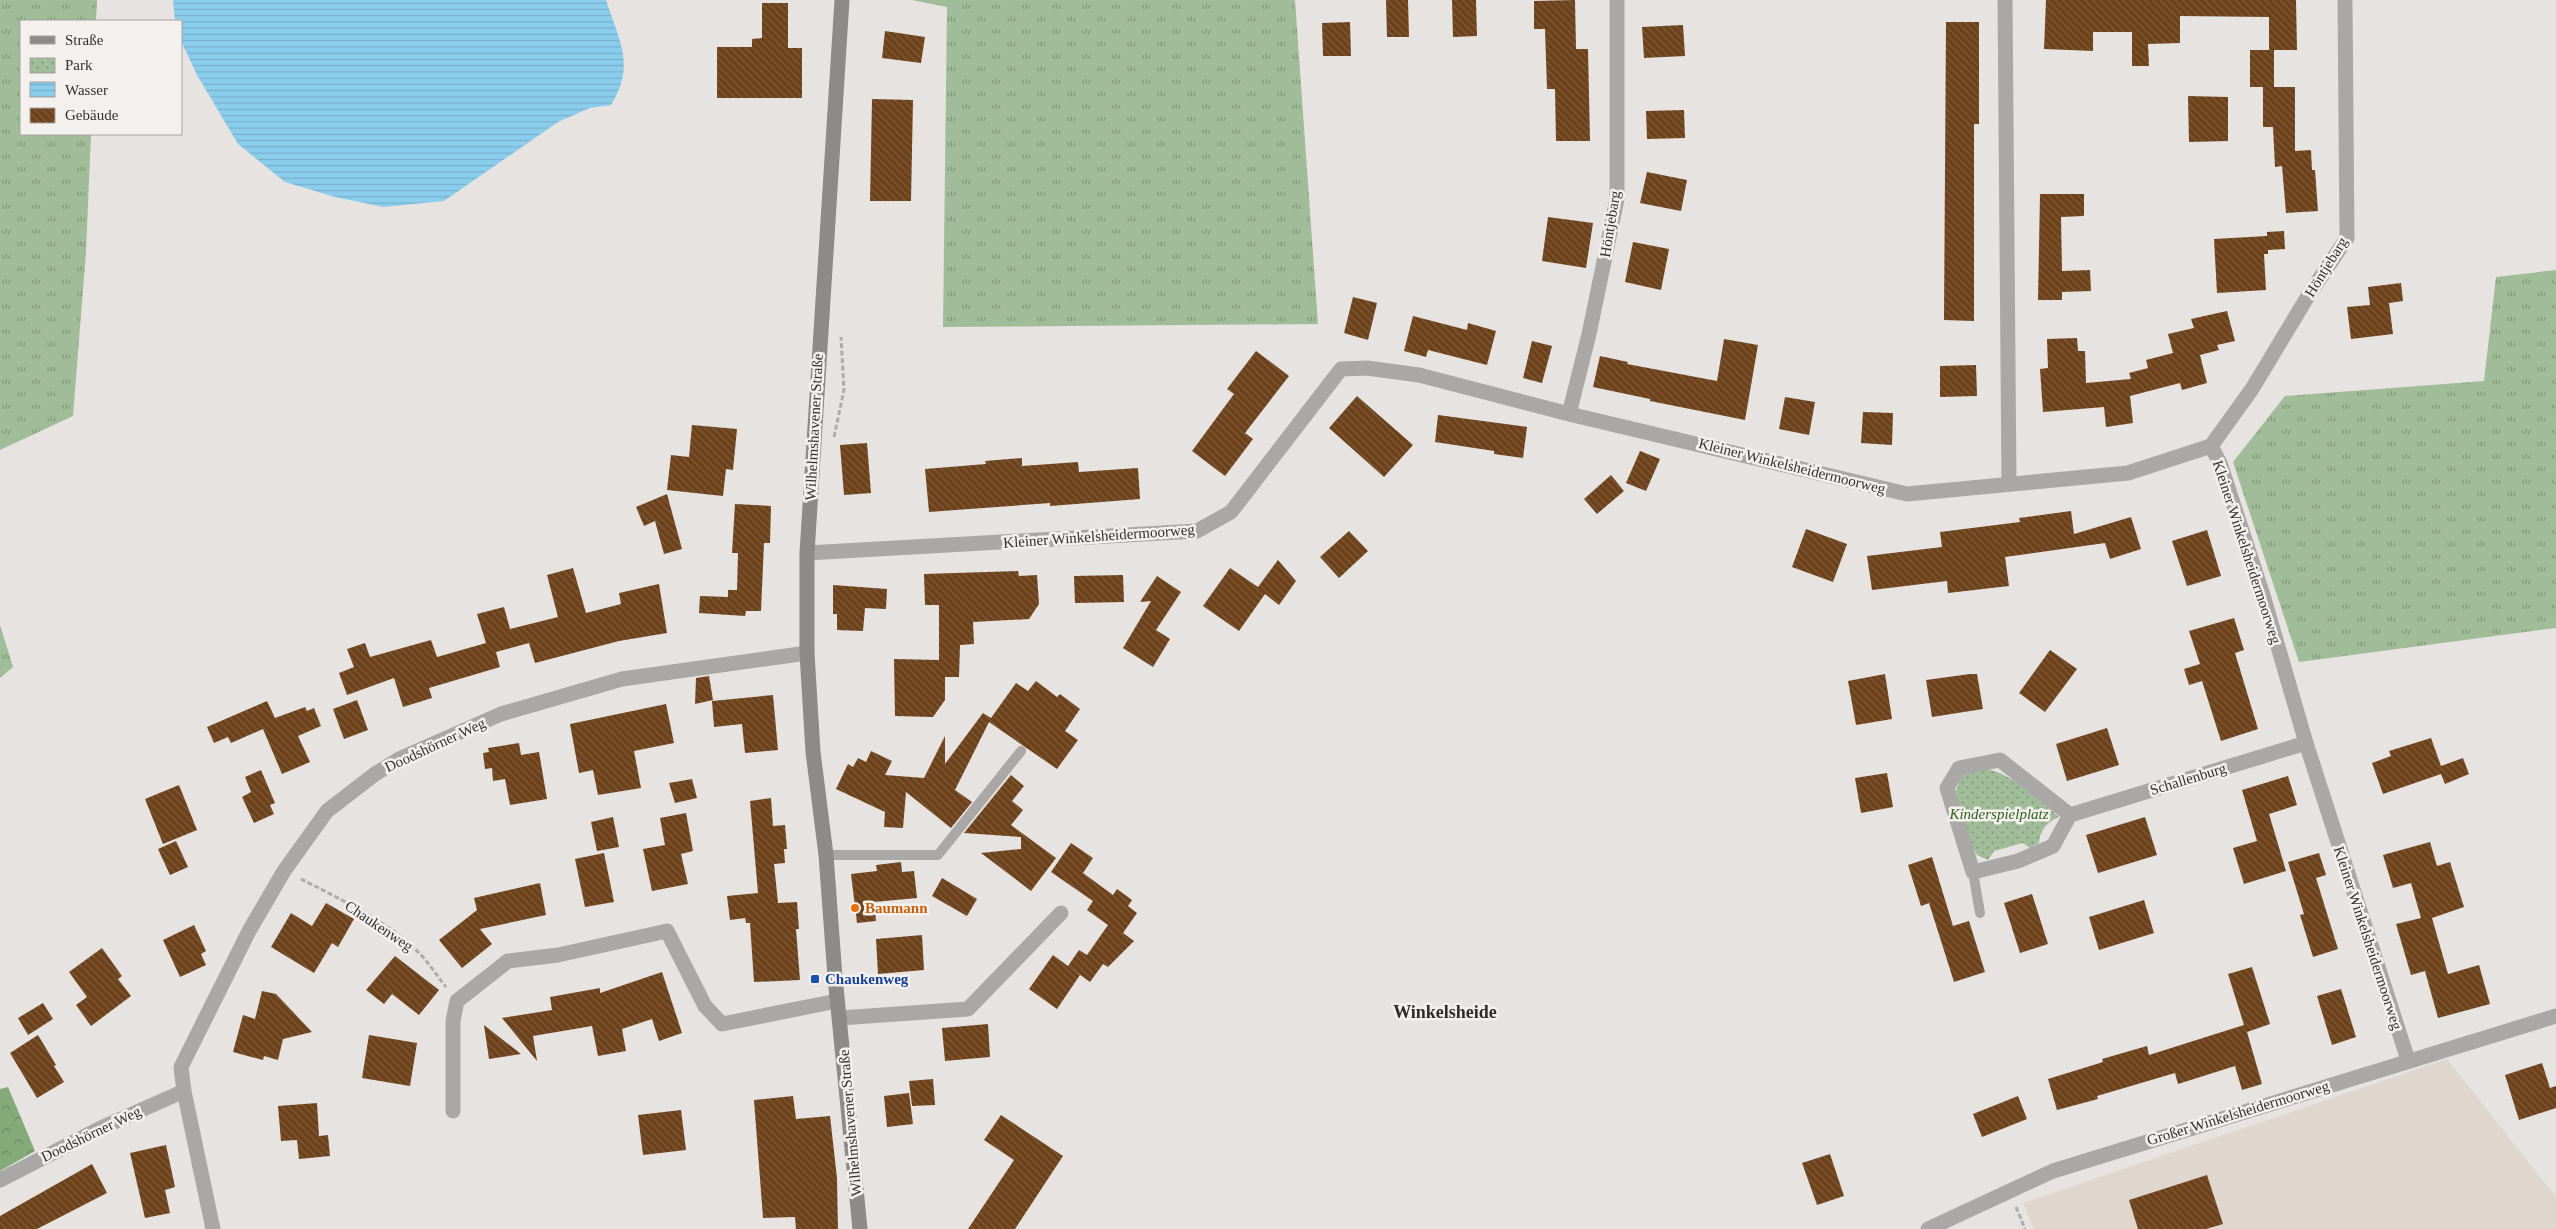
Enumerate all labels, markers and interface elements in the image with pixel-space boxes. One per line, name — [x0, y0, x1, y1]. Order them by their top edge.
legend — [20, 20, 182, 135]
text: Straße — [65, 32, 104, 48]
text: Park — [65, 57, 93, 73]
text: Wasser — [65, 82, 108, 98]
text: Gebäude — [65, 107, 119, 123]
street label: Höntjebarg — [1597, 189, 1623, 258]
street label: Höntjebarg — [2301, 234, 2351, 300]
street label: Wilhelmshavener Straße — [802, 353, 826, 501]
street label: Kleiner Winkelsheidermoorweg — [1697, 435, 1888, 497]
street label: Kleiner Winkelsheidermoorweg — [2210, 458, 2284, 646]
street label: Kleiner Winkelsheidermoorweg — [1003, 521, 1196, 551]
street label: Doodshörner Weg — [382, 715, 488, 775]
street label: Schallenburg — [2148, 760, 2229, 798]
park label: Kinderspielplatz — [1948, 806, 2049, 822]
street label: Kleiner Winkelsheidermoorweg — [2331, 844, 2405, 1032]
street label: Chaukenweg — [342, 897, 416, 955]
place label: Baumann — [865, 900, 928, 916]
marker: Baumann — [849, 902, 861, 914]
place label: Chaukenweg — [825, 971, 909, 987]
marker: Chaukenweg — [809, 973, 821, 985]
district label: Winkelsheide — [1393, 1002, 1497, 1022]
street label: Wilhelmshavener Straße — [836, 1049, 864, 1197]
street label: Großer Winkelsheidermoorweg — [2145, 1078, 2331, 1148]
street label: Doodshörner Weg — [39, 1103, 144, 1165]

